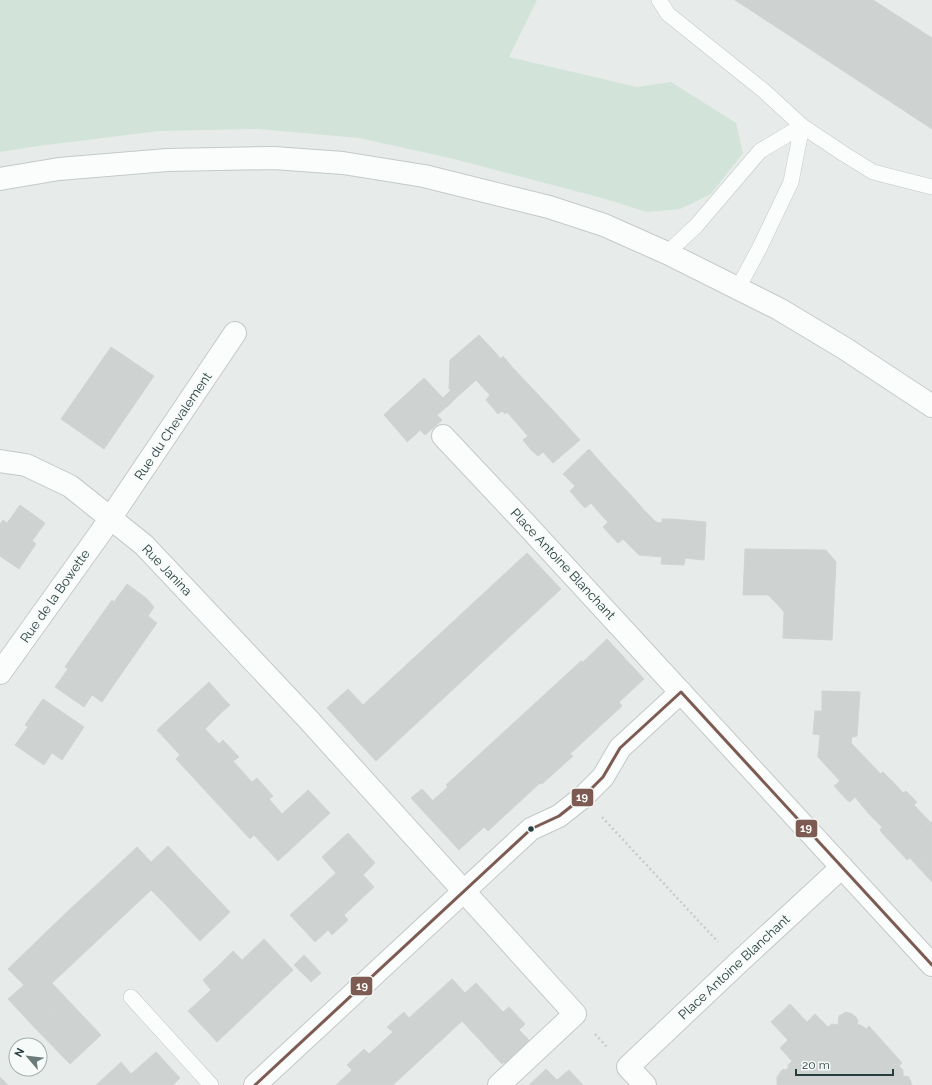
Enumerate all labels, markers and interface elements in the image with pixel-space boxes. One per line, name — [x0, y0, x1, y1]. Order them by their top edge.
street label: Rue du Chevalement — [131, 369, 215, 483]
street label: Place Antoine Blanchant — [508, 505, 619, 623]
street label: Rue Janina — [139, 541, 195, 599]
street label: Rue de la Bowette — [17, 546, 93, 645]
line badge: 19 — [571, 788, 594, 807]
text: 19 — [576, 791, 588, 804]
line badge: 19 — [795, 819, 818, 838]
text: 19 — [800, 822, 812, 835]
unlabelled marker — [526, 824, 536, 834]
street label: Place Antoine Blanchant — [675, 911, 793, 1022]
line badge: 19 — [350, 976, 373, 996]
text: 19 — [356, 980, 368, 993]
north arrow — [8, 1037, 48, 1077]
text: N — [12, 1046, 27, 1059]
scale bar — [796, 1051, 893, 1077]
text: 20 m — [802, 1058, 830, 1072]

